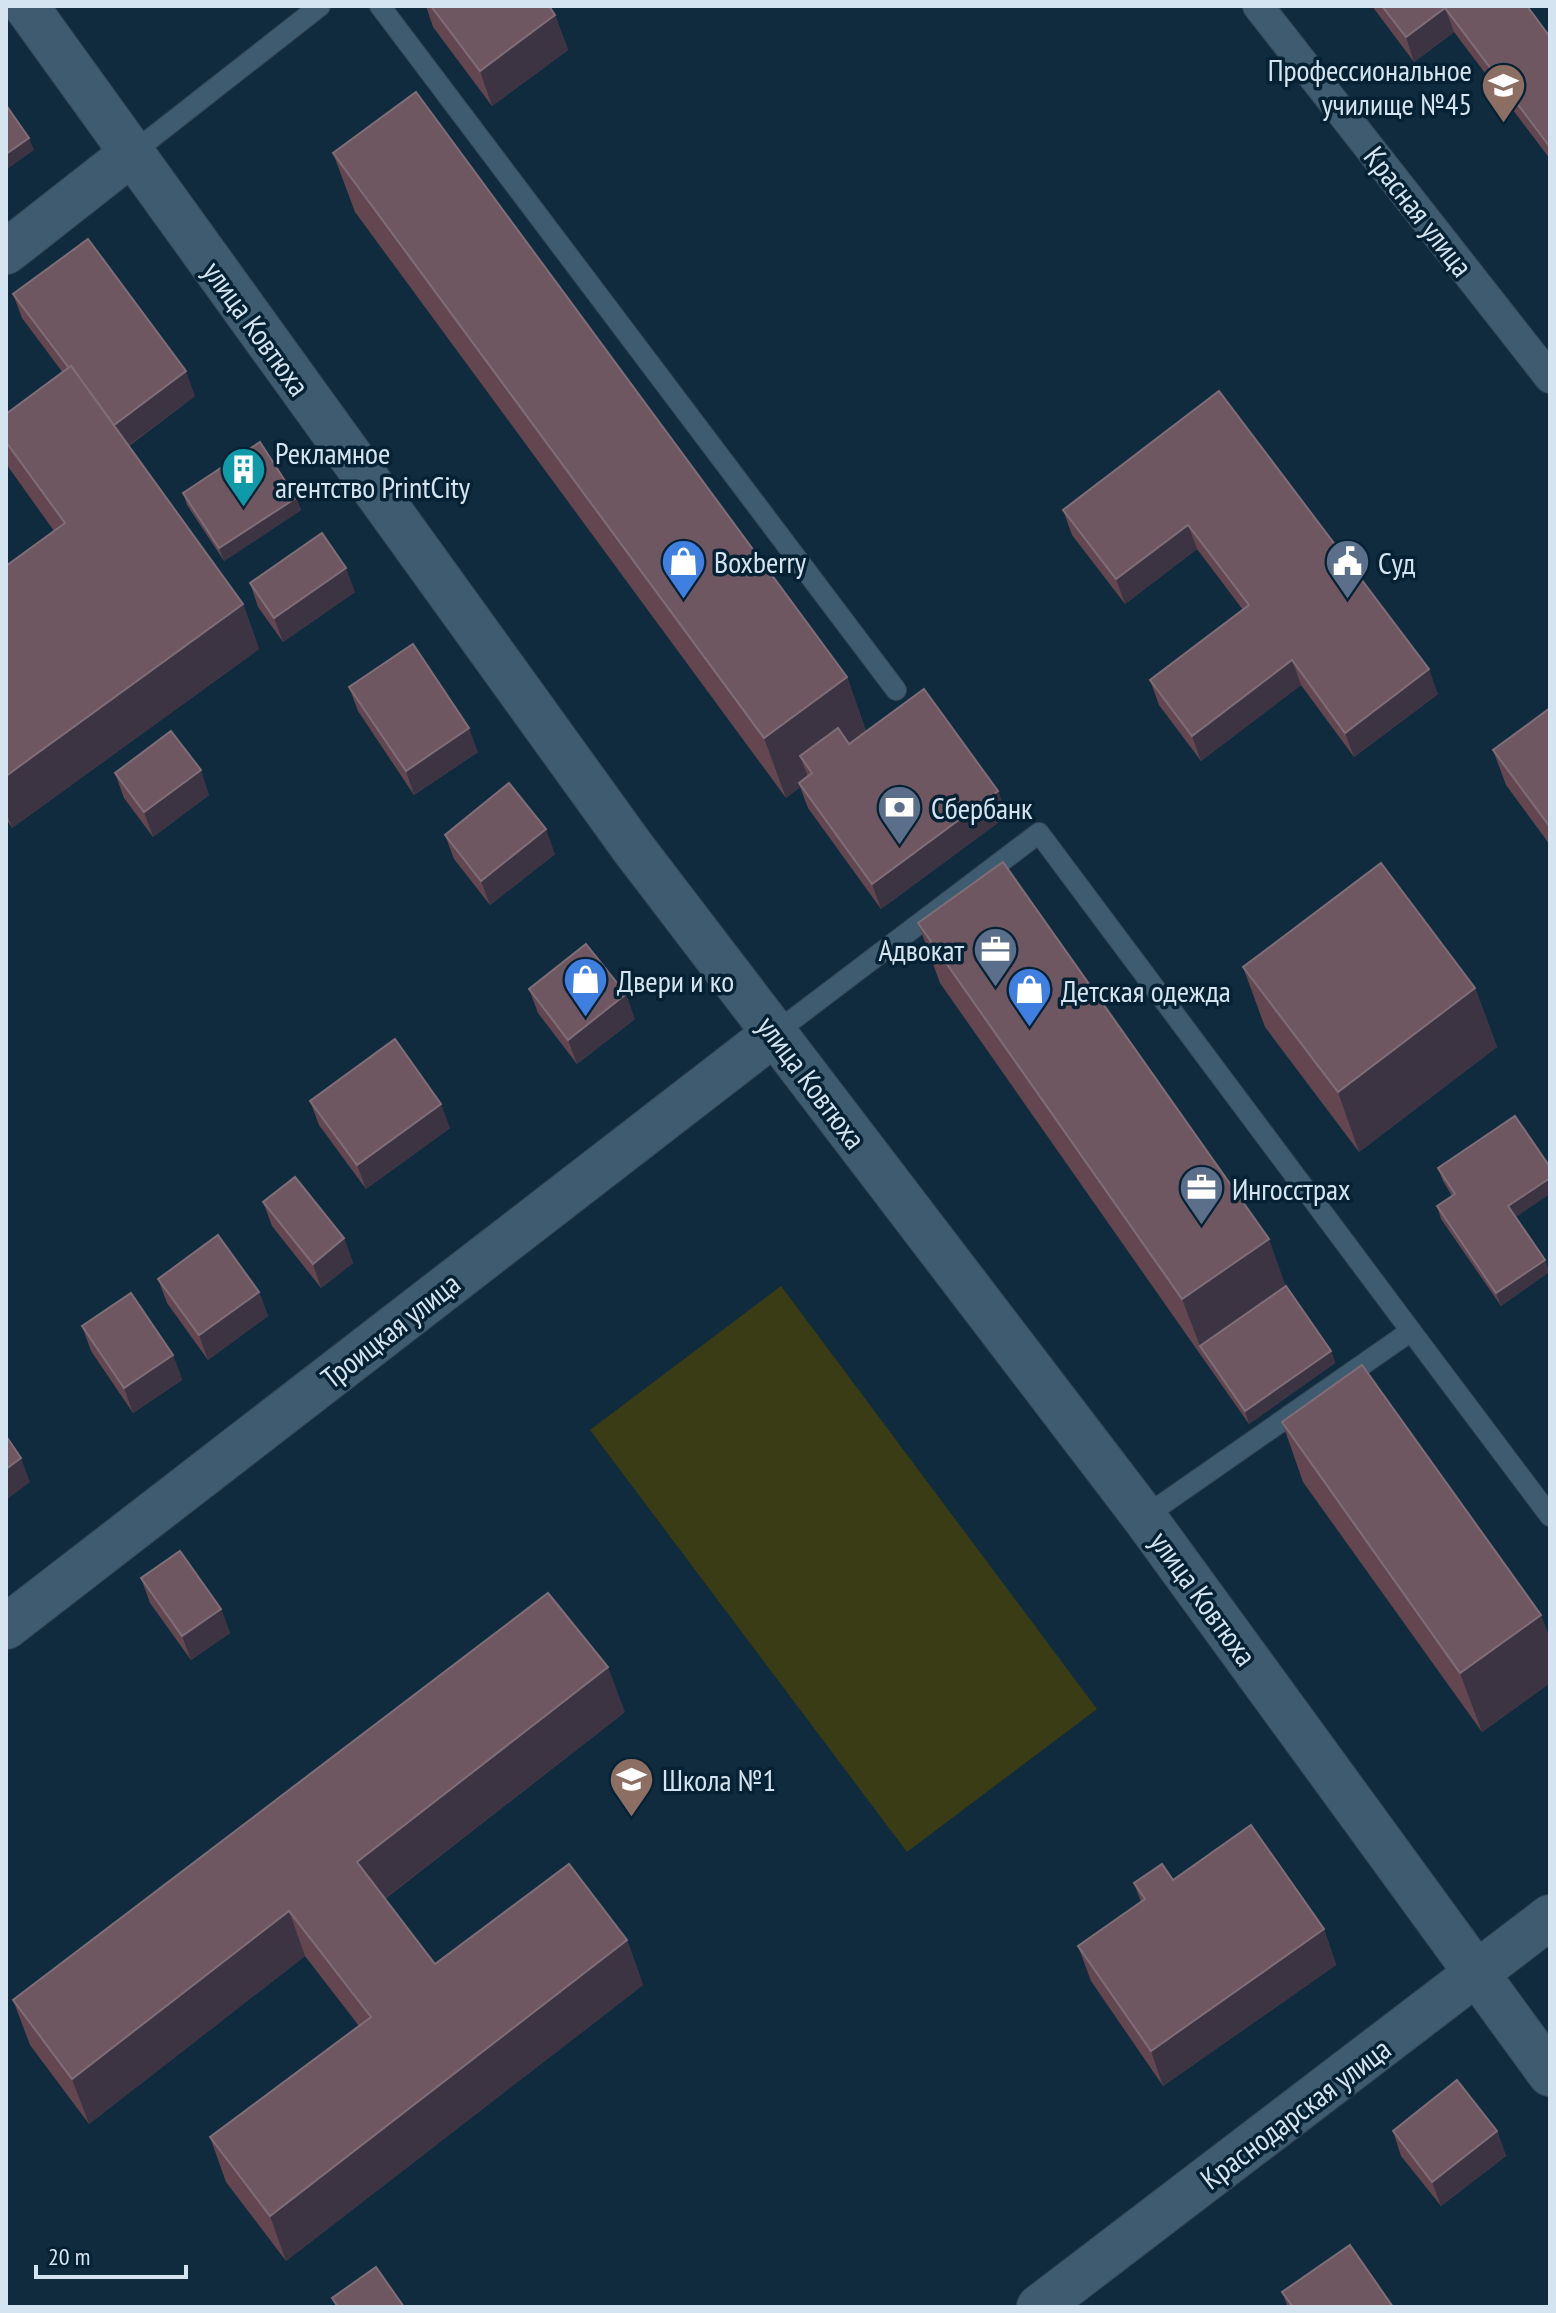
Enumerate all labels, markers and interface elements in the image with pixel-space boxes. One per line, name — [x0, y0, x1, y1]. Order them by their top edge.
place label: Профессиональное училище №45 — [1268, 50, 1472, 123]
school or university icon: Профессиональное училище №45 — [1479, 62, 1527, 125]
street label: Красная улица — [1356, 138, 1482, 284]
street label: улица Ковтюха — [195, 253, 319, 403]
place label: Рекламное агентство PrintCity — [275, 433, 471, 506]
building icon: Рекламное агентство PrintCity — [220, 445, 268, 508]
shop icon: Boxberry — [659, 537, 707, 600]
public building icon: Суд — [1323, 538, 1371, 601]
place label: Boxberry — [714, 542, 807, 581]
place label: Суд — [1378, 543, 1416, 582]
bank icon: Сбербанк — [876, 783, 924, 846]
place label: Сбербанк — [931, 788, 1033, 827]
office icon: Адвокат — [971, 925, 1019, 988]
place label: Адвокат — [879, 930, 964, 969]
shop icon: Двери и ко — [562, 956, 610, 1019]
place label: Двери и ко — [617, 961, 734, 1000]
shop icon: Детская одежда — [1006, 966, 1054, 1029]
place label: Детская одежда — [1061, 971, 1231, 1010]
street label: улица Ковтюха — [749, 1007, 875, 1157]
office icon: Ингосстрах — [1177, 1164, 1225, 1227]
place label: Ингосстрах — [1232, 1169, 1350, 1208]
street label: Троицкая улица — [313, 1263, 467, 1397]
street label: улица Ковтюха — [1142, 1523, 1266, 1673]
school or university icon: Школа №1 — [607, 1755, 655, 1818]
place label: Школа №1 — [662, 1760, 776, 1799]
street label: Краснодарская улица — [1192, 2029, 1398, 2197]
scale bar — [36, 2229, 186, 2279]
text: 20 m — [48, 2241, 90, 2272]

